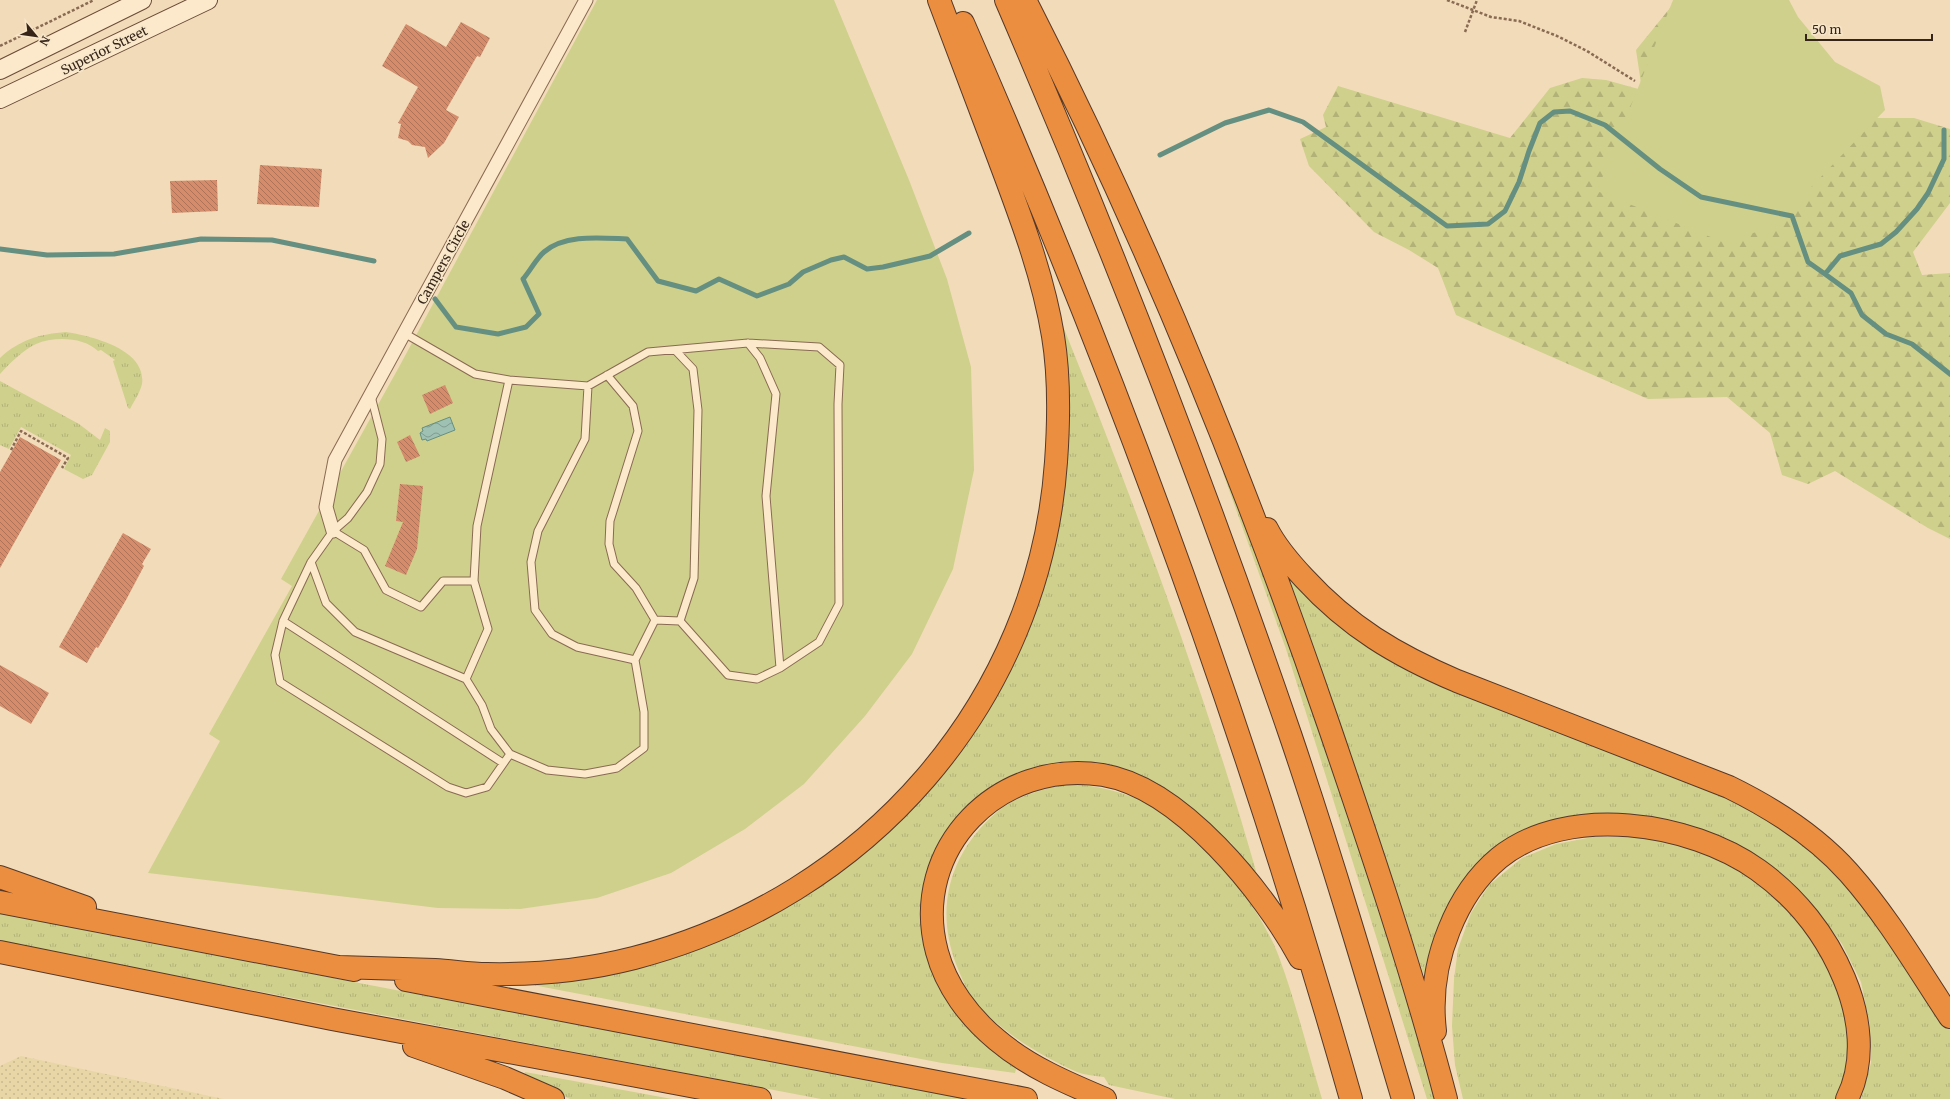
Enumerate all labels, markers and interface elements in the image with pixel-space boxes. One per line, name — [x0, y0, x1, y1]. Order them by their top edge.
north arrow — [16, 16, 56, 56]
scale bar — [1806, 16, 1932, 42]
street label: Superior Street — [58, 22, 150, 79]
text: 50 m — [1812, 22, 1841, 37]
text: N — [36, 34, 53, 48]
street label: Campers Circle — [413, 217, 474, 307]

